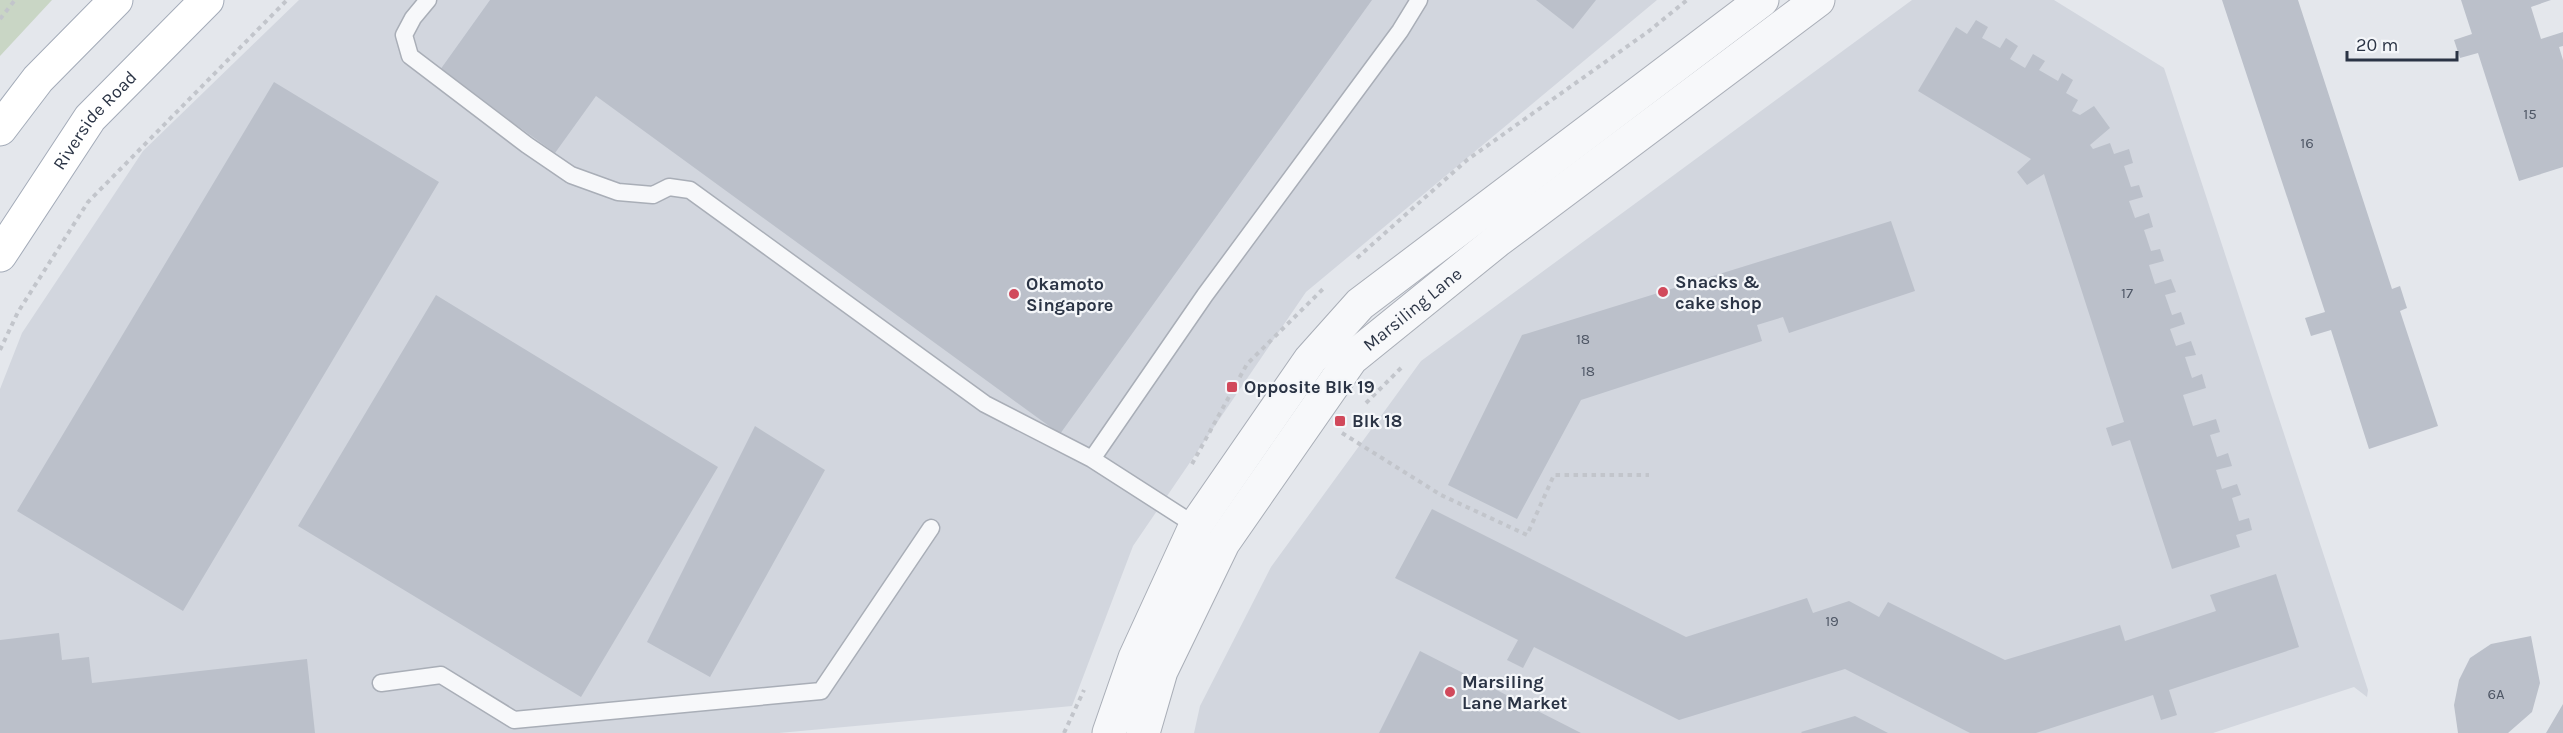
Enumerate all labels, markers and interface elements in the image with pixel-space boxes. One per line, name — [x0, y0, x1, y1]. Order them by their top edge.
scale bar — [2347, 24, 2456, 62]
text: 20 m — [2356, 34, 2398, 56]
street label: Riverside Road — [48, 66, 141, 174]
house number: 15 — [2523, 105, 2537, 123]
house number: 16 — [2300, 134, 2314, 152]
street label: Marsiling Lane — [1359, 263, 1466, 356]
place label: Snacks & cake shop — [1675, 271, 1762, 314]
place label: Okamoto Singapore — [1026, 273, 1113, 316]
house number: 17 — [2121, 284, 2133, 302]
marker: Snacks & cake shop — [1656, 285, 1670, 299]
marker: Okamoto Singapore — [1007, 287, 1021, 301]
house number: 18 — [1576, 330, 1590, 348]
house number: 18 — [1581, 362, 1595, 380]
place label: Opposite Blk 19 — [1244, 376, 1375, 398]
marker: Opposite Blk 19 — [1225, 380, 1239, 394]
place label: Blk 18 — [1352, 410, 1402, 432]
marker: Blk 18 — [1333, 414, 1347, 428]
house number: 19 — [1825, 612, 1839, 630]
place label: Marsiling Lane Market — [1462, 671, 1567, 714]
marker: Marsiling Lane Market — [1443, 685, 1457, 699]
house number: 6A — [2487, 685, 2505, 703]

